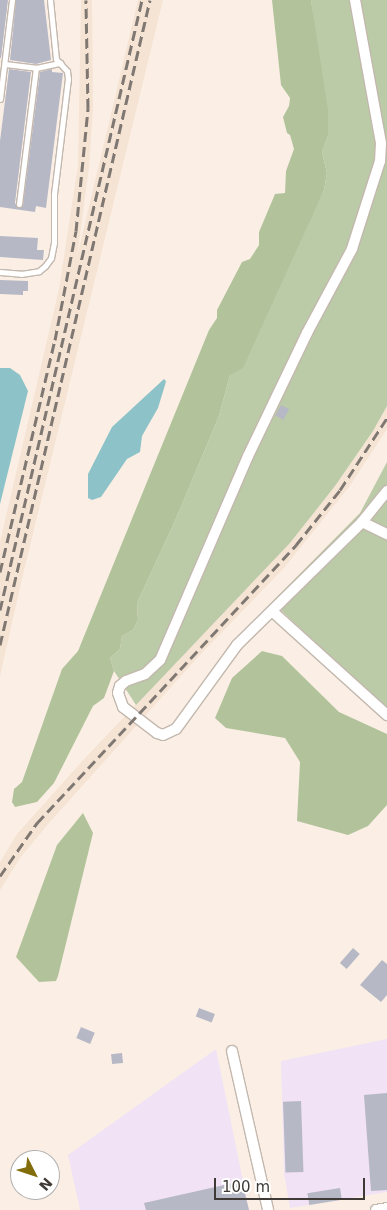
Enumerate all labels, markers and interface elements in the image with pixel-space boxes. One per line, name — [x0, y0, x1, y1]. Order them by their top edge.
north arrow — [10, 1150, 60, 1200]
scale bar — [217, 1168, 368, 1200]
text: N — [36, 1175, 55, 1194]
text: 100 m — [222, 1178, 270, 1196]

